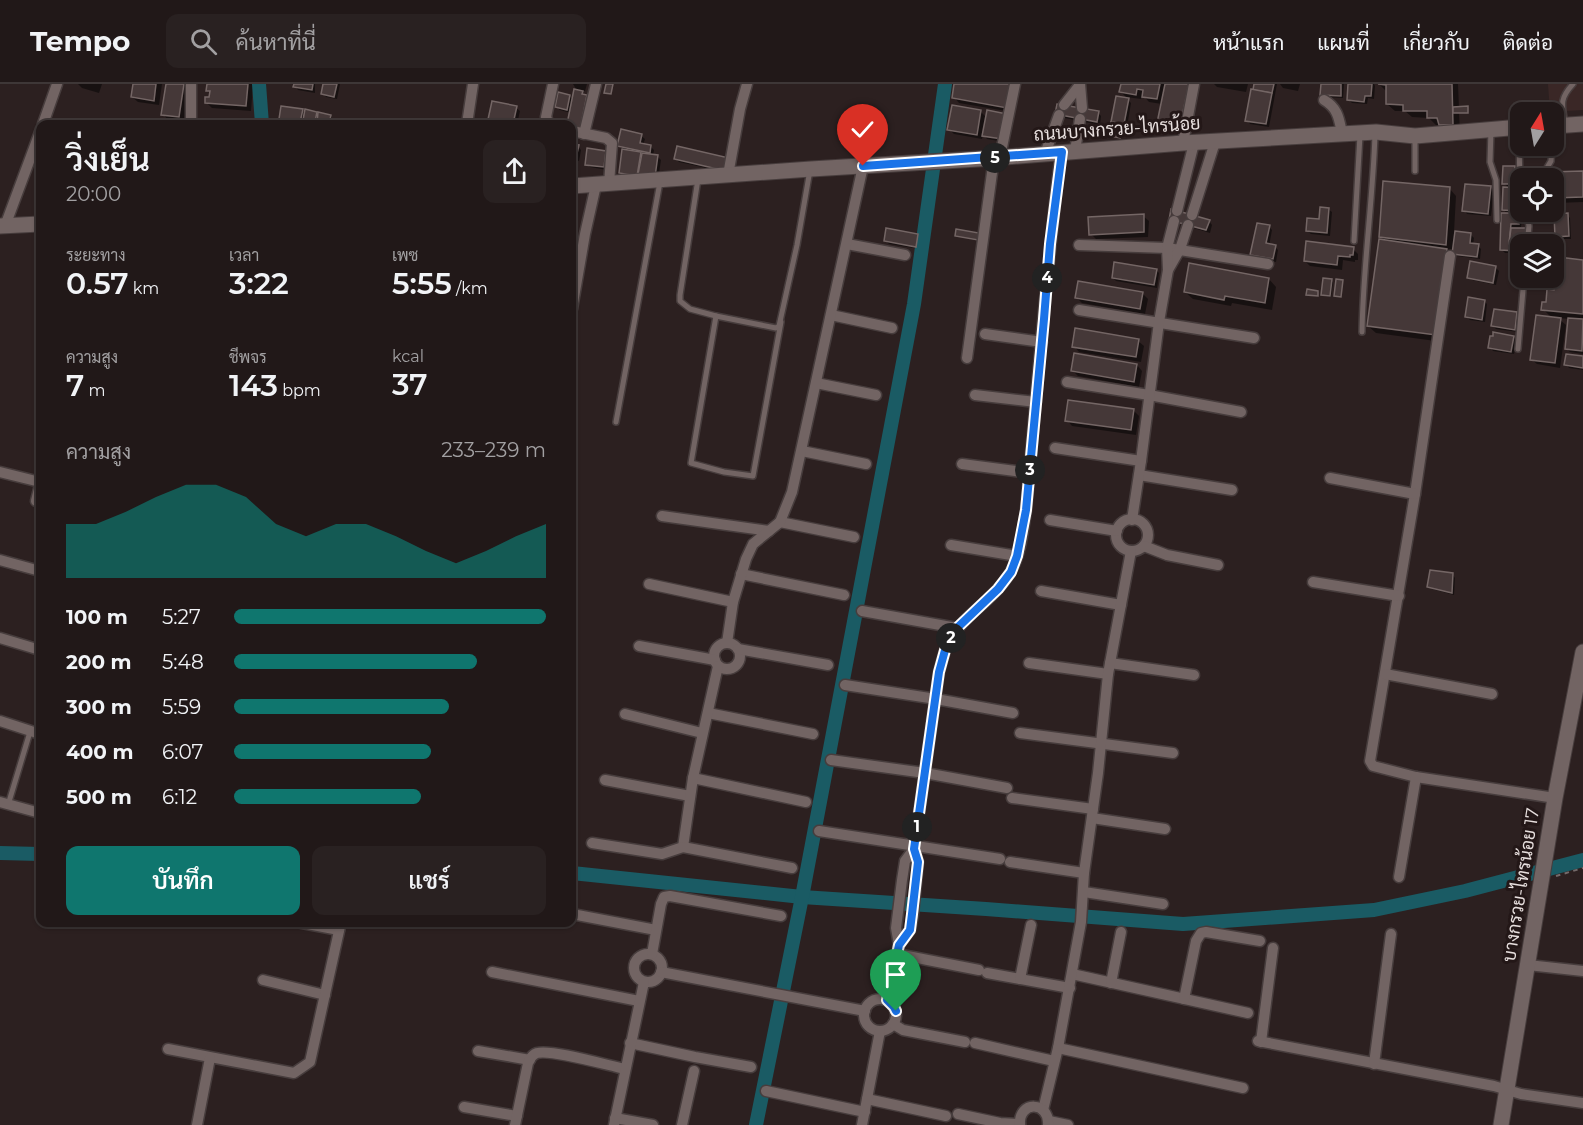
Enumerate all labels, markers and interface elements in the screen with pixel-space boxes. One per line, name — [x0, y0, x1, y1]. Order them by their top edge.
search box — [166, 14, 586, 68]
text: Tempo — [30, 24, 130, 58]
icon: search — [187, 25, 220, 58]
text: ค้นหาที่นี่ — [235, 29, 316, 56]
text: หน้าแรก — [1213, 30, 1284, 55]
text: แผนที่ — [1317, 30, 1370, 55]
text: เกี่ยวกับ — [1403, 30, 1470, 55]
text: ติดต่อ — [1503, 30, 1553, 55]
north arrow — [1510, 102, 1564, 156]
map controls — [1510, 102, 1564, 288]
pin — [837, 104, 888, 166]
street label: ถนนบางกรวย-ไทรน้อย — [1033, 110, 1201, 146]
icon: check — [846, 113, 879, 146]
text: วิ่งเย็น — [66, 139, 150, 179]
button: share — [483, 140, 546, 203]
pin: 5 — [980, 143, 1010, 173]
text: 5 — [990, 148, 1000, 167]
button: locate — [1510, 168, 1564, 222]
text: 20:00 — [66, 182, 121, 206]
button: layers — [1510, 234, 1564, 288]
text: ระยะทาง — [66, 246, 126, 265]
text: เวลา — [229, 246, 259, 265]
text: เพซ — [392, 246, 418, 265]
pin: 4 — [1032, 263, 1062, 293]
text: 0.57 — [66, 265, 129, 302]
text: 3:22 — [229, 265, 289, 302]
text: 5:55 — [392, 265, 452, 302]
text: 4 — [1041, 268, 1053, 287]
text: km — [129, 279, 159, 298]
text: /km — [452, 279, 488, 298]
text: kcal — [392, 347, 424, 366]
text: ความสูง — [66, 348, 118, 367]
text: ชีพจร — [229, 348, 267, 367]
text: 37 — [392, 366, 427, 403]
text: 7 — [66, 367, 84, 404]
text: 143 — [229, 367, 278, 404]
text: m — [84, 381, 105, 400]
text: bpm — [278, 381, 321, 400]
text: 233–239 m — [441, 438, 546, 462]
text: ความสูง — [66, 440, 131, 464]
pin: 3 — [1015, 455, 1045, 485]
text: 3 — [1025, 460, 1035, 479]
text: 100 m — [66, 605, 128, 629]
text: 5:27 — [162, 605, 201, 629]
pin: 2 — [936, 623, 966, 653]
text: 2 — [946, 628, 956, 647]
text: 200 m — [66, 650, 132, 674]
text: 5:48 — [162, 650, 204, 674]
text: 300 m — [66, 695, 132, 719]
text: 5:59 — [162, 695, 201, 719]
text: 400 m — [66, 740, 134, 764]
text: 6:07 — [162, 740, 203, 764]
text: 500 m — [66, 785, 132, 809]
text: 6:12 — [162, 785, 197, 809]
street label: บางกรวย-ไทรน้อย 17 — [1496, 806, 1544, 964]
pin: 1 — [902, 812, 932, 842]
text: 1 — [914, 817, 920, 836]
button: บันทึก — [66, 846, 300, 915]
button: แชร์ — [312, 846, 546, 915]
pin — [870, 949, 921, 1011]
icon: arrive — [879, 958, 912, 991]

